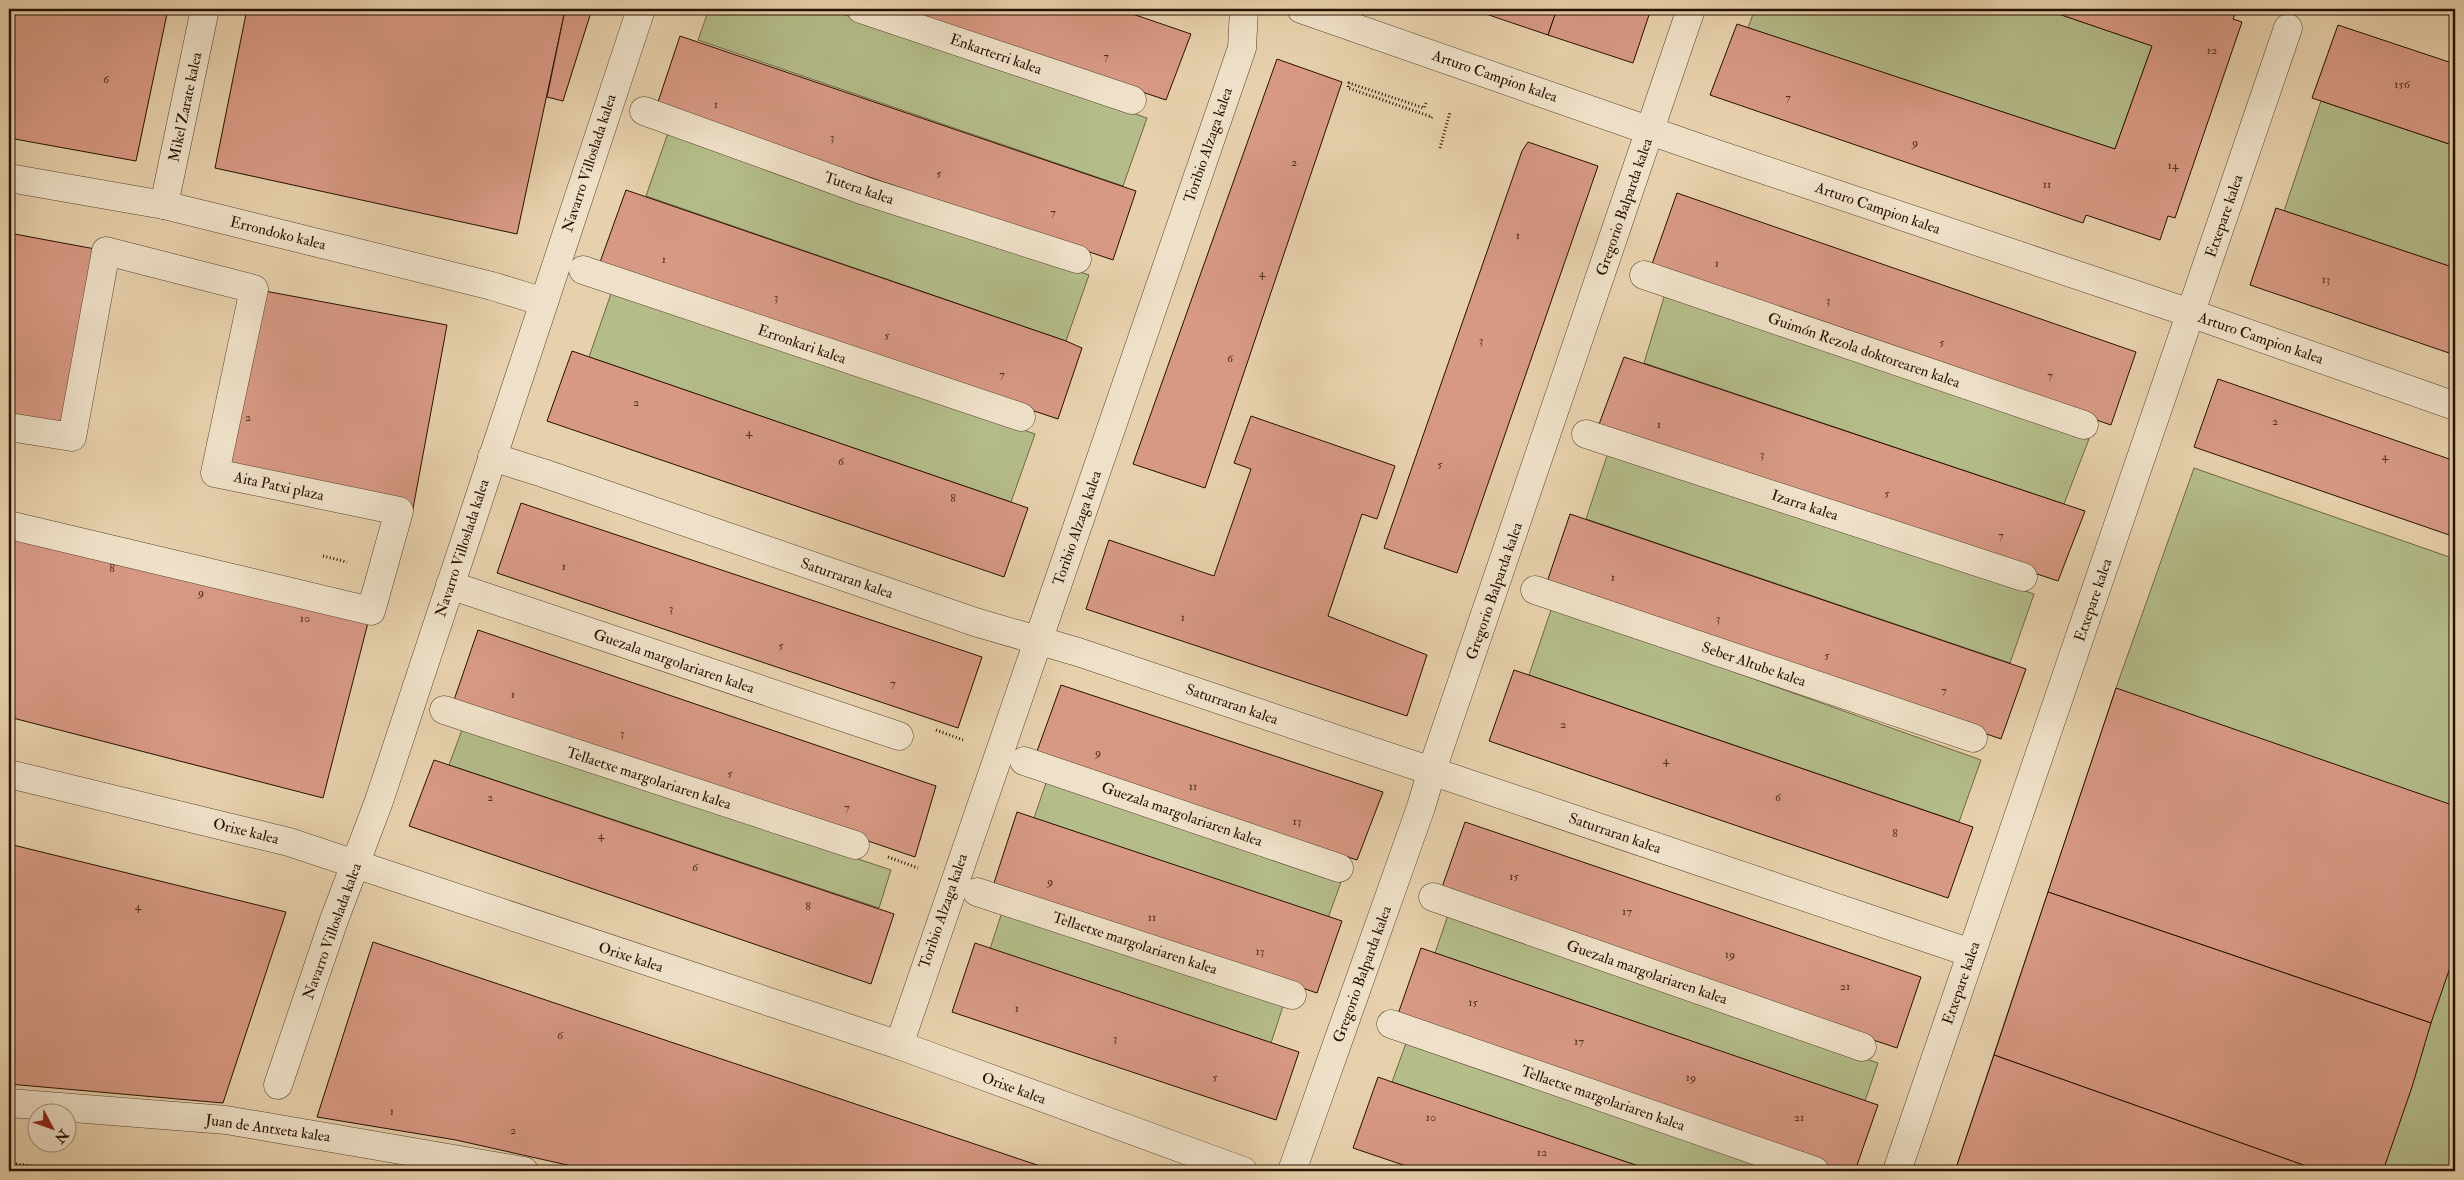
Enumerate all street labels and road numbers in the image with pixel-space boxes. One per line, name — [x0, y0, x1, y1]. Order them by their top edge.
street label: Enkarterri kalea — [947, 30, 1045, 79]
street label: Arturo Campion kalea — [1428, 46, 1561, 108]
street label: Mikel Zarate kalea — [165, 50, 207, 164]
street label: Toribio Alzaga kalea — [1180, 84, 1237, 205]
street label: Navarro Villoslada kalea — [558, 91, 621, 234]
street label: Gregorio Balparda kalea — [1592, 135, 1658, 279]
street label: Tutera kalea — [821, 168, 897, 210]
street label: Etxepare kalea — [2201, 171, 2249, 261]
street label: Arturo Campion kalea — [1811, 178, 1944, 240]
street label: Errondoko kalea — [228, 212, 329, 255]
street label: Arturo Campion kalea — [2194, 308, 2327, 370]
street label: Guimón Rezola doktorearen kalea — [1765, 309, 1963, 393]
street label: Erronkari kalea — [755, 320, 849, 369]
street label: Aita Patxi plaza — [231, 467, 327, 506]
street label: Toribio Alzaga kalea — [1049, 467, 1106, 588]
street label: Navarro Villoslada kalea — [431, 476, 494, 619]
street label: Izarra kalea — [1769, 486, 1842, 525]
street label: Gregorio Balparda kalea — [1462, 519, 1528, 663]
street label: Saturraran kalea — [798, 554, 896, 603]
street label: Etxepare kalea — [2070, 555, 2118, 645]
street label: Guezala margolariaren kalea — [591, 625, 758, 698]
street label: Seber Altube kalea — [1699, 638, 1809, 691]
street label: Saturraran kalea — [1183, 680, 1281, 729]
street label: Tellaetxe margolariaren kalea — [564, 743, 734, 814]
street label: Guezala margolariaren kalea — [1099, 778, 1266, 851]
street label: Saturraran kalea — [1566, 809, 1664, 858]
street label: Orixe kalea — [211, 814, 282, 849]
street label: Toribio Alzaga kalea — [915, 850, 972, 971]
street label: Navarro Villoslada kalea — [299, 860, 366, 1002]
street label: Gregorio Balparda kalea — [1329, 902, 1397, 1045]
street label: Tellaetxe margolariaren kalea — [1050, 908, 1220, 979]
street label: Guezala margolariaren kalea — [1564, 936, 1731, 1009]
street label: Orixe kalea — [596, 938, 667, 977]
street label: Etxepare kalea — [1938, 938, 1986, 1028]
street label: Tellaetxe margolariaren kalea — [1518, 1061, 1688, 1136]
street label: Orixe kalea — [979, 1068, 1049, 1109]
street label: Juan de Antxeta kalea — [203, 1110, 332, 1148]

